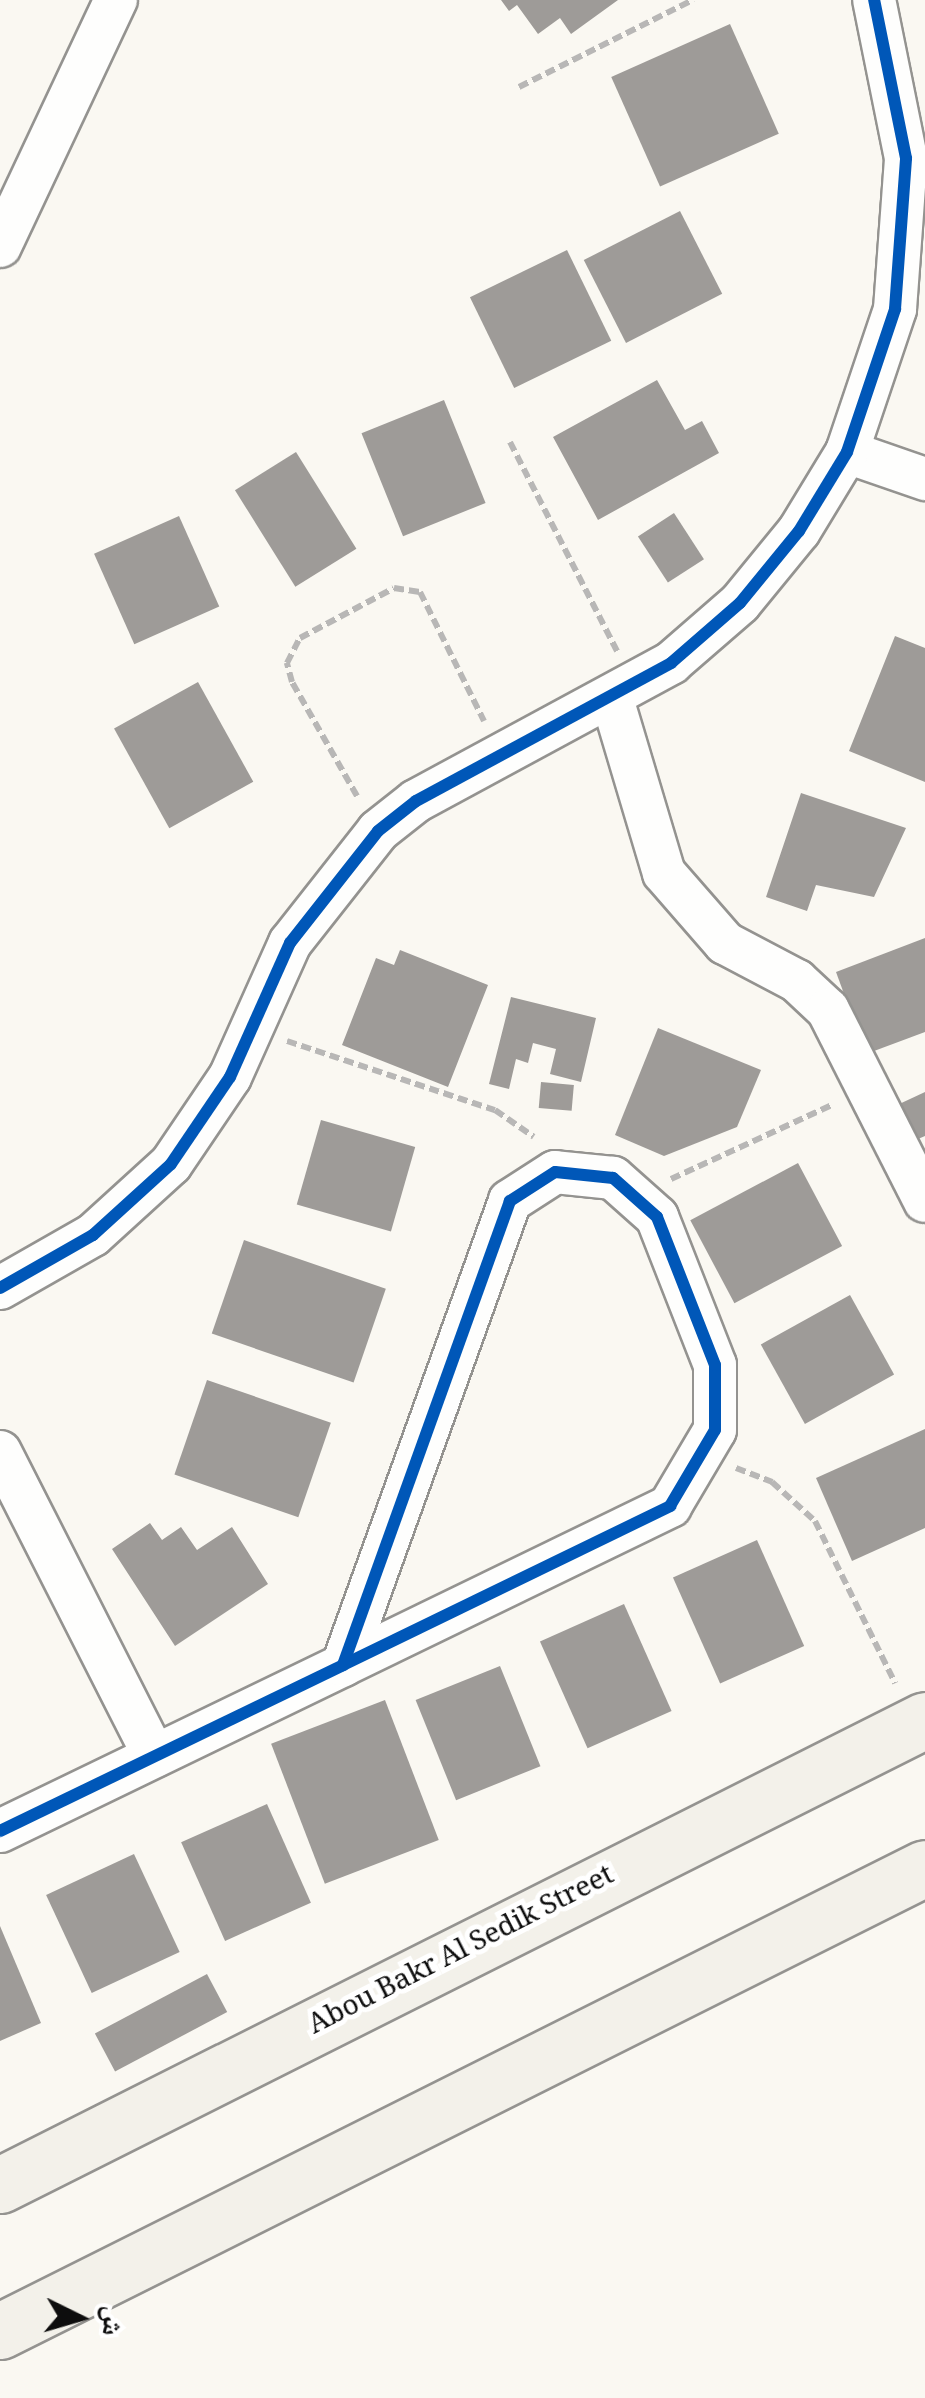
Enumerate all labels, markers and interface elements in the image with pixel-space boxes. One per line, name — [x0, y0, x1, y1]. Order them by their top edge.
street label: Abou Bakr Al Sedik Street — [304, 1860, 620, 2044]
north arrow — [30, 2268, 130, 2368]
text: ش — [85, 2304, 135, 2338]

